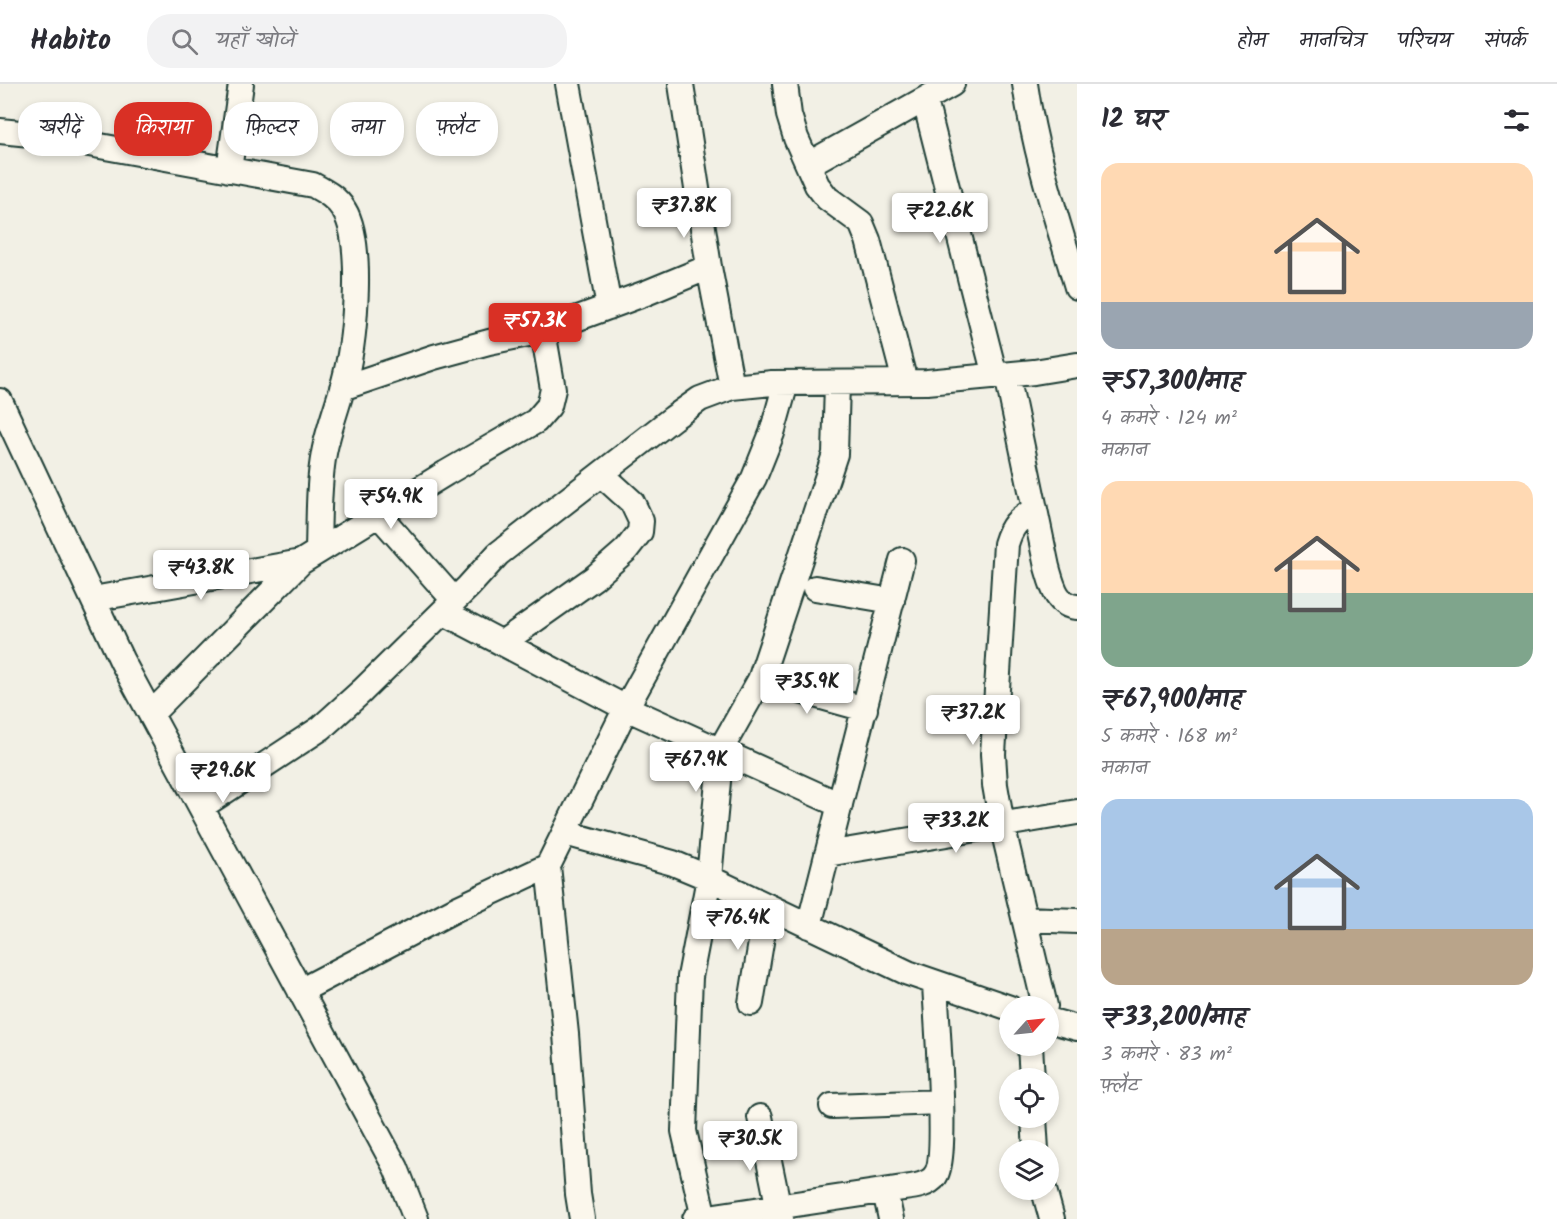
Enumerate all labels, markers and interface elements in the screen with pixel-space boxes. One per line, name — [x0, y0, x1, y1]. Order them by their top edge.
search box — [147, 14, 567, 68]
text: Habito — [30, 19, 111, 64]
text: यहाँ खोजें — [216, 24, 295, 59]
icon: search — [168, 25, 201, 58]
text: होम — [1237, 25, 1266, 58]
text: मानचित्र — [1299, 25, 1365, 58]
text: परिचय — [1398, 25, 1451, 58]
text: संपर्क — [1484, 25, 1527, 58]
text: 12 घर — [1101, 99, 1164, 141]
chip: खरीदें — [18, 102, 102, 156]
chip: किराया — [114, 102, 212, 156]
chip: फ़िल्टर — [224, 102, 318, 156]
chip: नया — [330, 102, 404, 156]
chip: फ़्लैट — [416, 102, 498, 156]
icon: filters — [1500, 104, 1533, 137]
pin: ₹37.8K — [635, 188, 733, 239]
text: ₹37.8K — [651, 191, 717, 223]
pin: ₹22.6K — [891, 193, 989, 244]
text: ₹22.6K — [906, 196, 974, 228]
icon: home — [1263, 202, 1371, 310]
pin: ₹57.3K — [486, 303, 584, 354]
text: ₹57.3K — [503, 306, 567, 338]
text: ₹57,300/माह — [1101, 361, 1242, 403]
text: 4 कमरे · 124 m² — [1101, 403, 1237, 435]
text: मकान — [1101, 435, 1148, 467]
pin: ₹54.9K — [342, 479, 440, 530]
text: ₹54.9K — [358, 482, 424, 514]
icon: home — [1263, 520, 1371, 628]
pin: ₹43.8K — [152, 550, 250, 601]
text: ₹43.8K — [167, 553, 235, 585]
pin: ₹35.9K — [758, 664, 856, 715]
text: ₹35.9K — [774, 667, 840, 699]
text: ₹67,900/माह — [1101, 679, 1242, 721]
pin: ₹37.2K — [924, 695, 1022, 746]
text: ₹37.2K — [940, 698, 1006, 730]
text: 5 कमरे · 168 m² — [1101, 721, 1237, 753]
pin: ₹67.9K — [647, 742, 745, 793]
text: ₹67.9K — [664, 745, 728, 777]
pin: ₹29.6K — [174, 753, 272, 804]
text: मकान — [1101, 753, 1148, 785]
text: ₹29.6K — [190, 756, 256, 788]
pin: ₹33.2K — [907, 803, 1005, 854]
text: ₹33.2K — [922, 806, 990, 838]
icon: home — [1263, 838, 1371, 946]
pin: ₹76.4K — [689, 900, 787, 951]
text: ₹76.4K — [705, 903, 771, 935]
north arrow — [999, 996, 1059, 1056]
map controls — [999, 996, 1059, 1200]
text: ₹33,200/माह — [1101, 997, 1246, 1039]
text: 3 कमरे · 83 m² — [1101, 1039, 1232, 1071]
button: locate — [999, 1068, 1059, 1128]
text: फ़्लैट — [1101, 1071, 1139, 1103]
pin: ₹30.5K — [701, 1121, 799, 1172]
text: ₹30.5K — [717, 1124, 783, 1156]
button: layers — [999, 1140, 1059, 1200]

